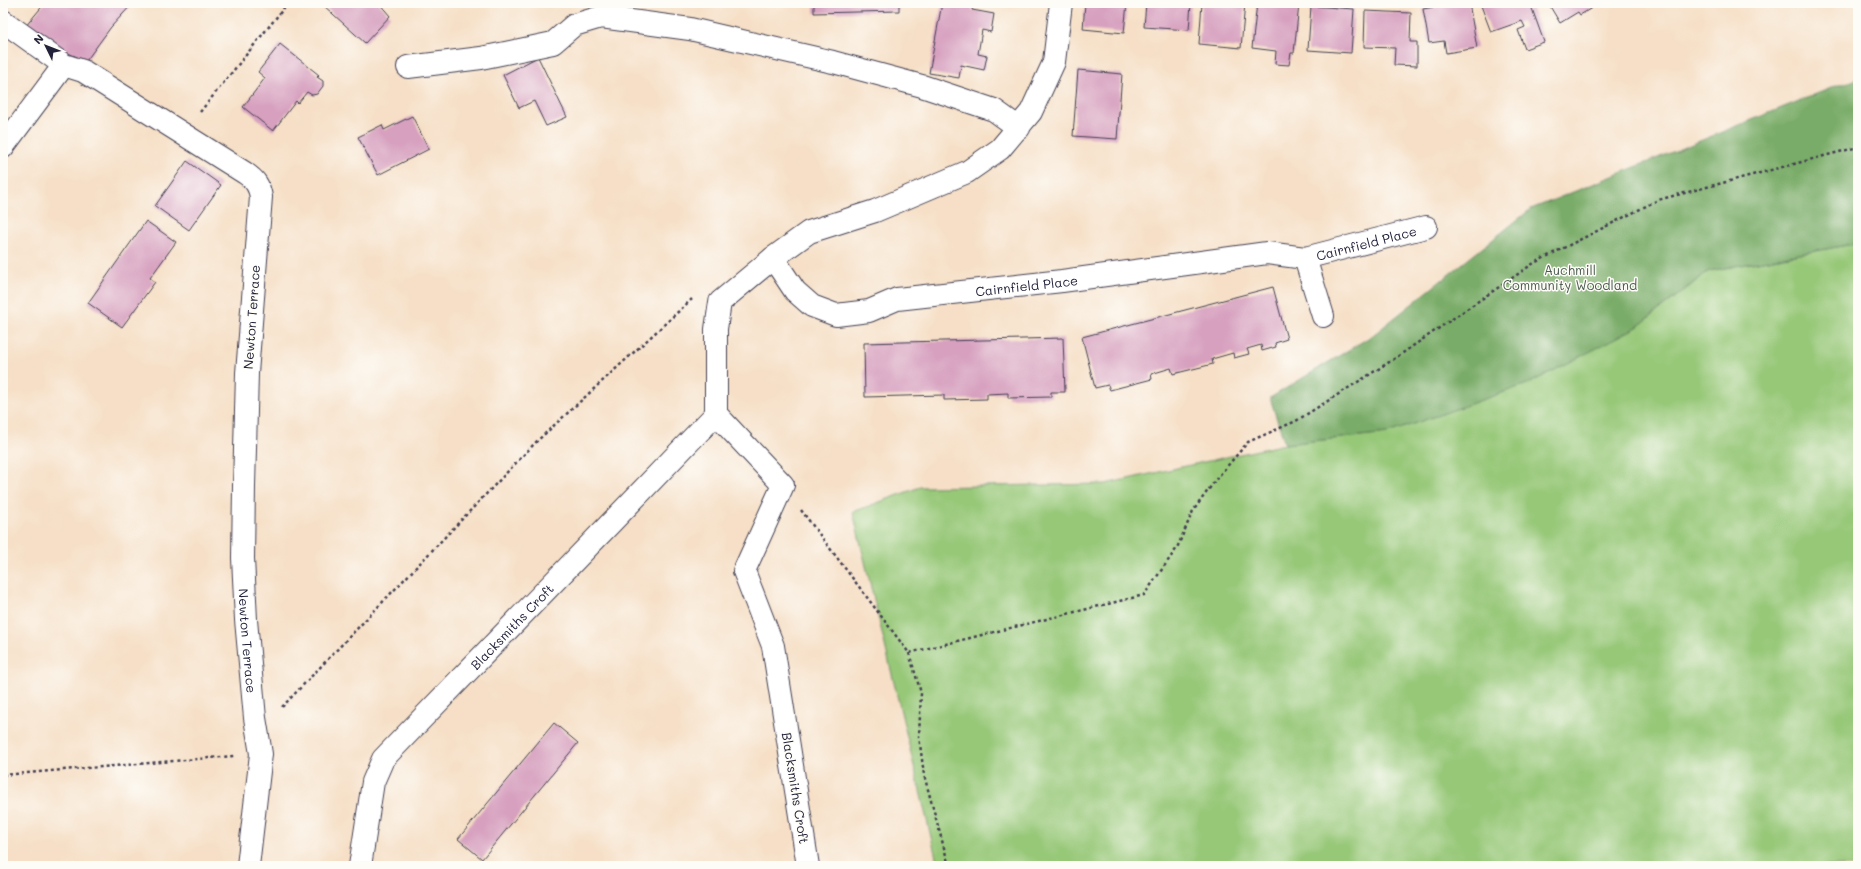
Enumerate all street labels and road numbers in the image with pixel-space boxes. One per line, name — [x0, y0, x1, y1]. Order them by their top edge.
street label: Cairnfield Place — [1314, 221, 1418, 263]
street label: Newton Terrace — [239, 264, 263, 370]
street label: Cairnfield Place — [974, 270, 1079, 299]
street label: Blacksmiths Croft — [466, 579, 557, 672]
street label: Newton Terrace — [236, 588, 261, 694]
street label: Blacksmiths Croft — [779, 731, 813, 845]

